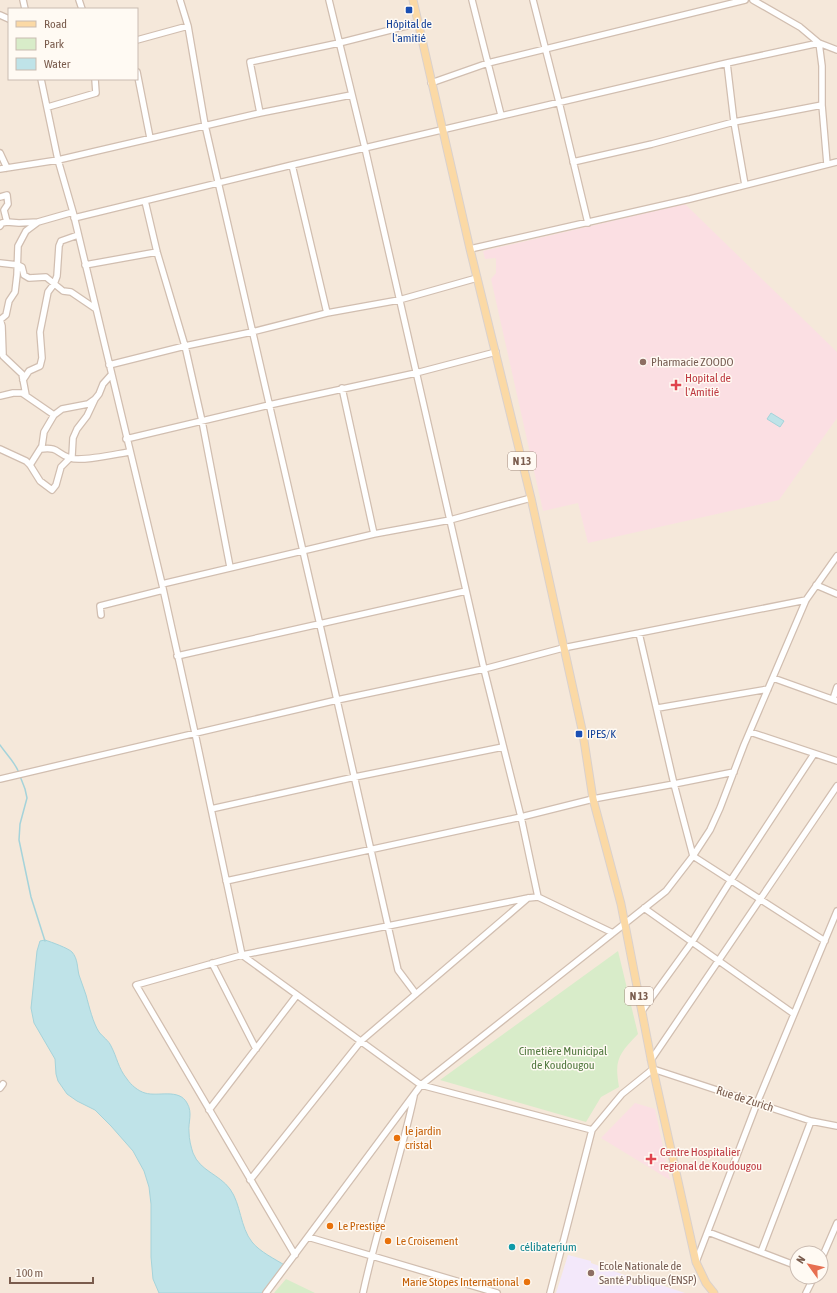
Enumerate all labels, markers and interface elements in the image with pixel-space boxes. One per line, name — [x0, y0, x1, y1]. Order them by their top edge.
marker: Hôpital de l'amitié — [404, 5, 414, 15]
legend — [8, 8, 138, 80]
text: Road — [44, 17, 67, 31]
place label: Hôpital de l'amitié — [386, 17, 432, 45]
text: Park — [44, 37, 65, 51]
text: Water — [44, 57, 71, 71]
place label: Pharmacie ZOODO — [651, 355, 733, 369]
marker: Pharmacie ZOODO — [638, 357, 648, 367]
place label: Hopital de l'Amitié — [685, 371, 731, 399]
marker: Hopital de l'Amitié — [670, 379, 682, 391]
road number: N 13 — [508, 452, 536, 470]
place label: IPES/K — [587, 727, 616, 741]
marker: IPES/K — [574, 729, 584, 739]
road number: N 13 — [625, 987, 653, 1005]
park label: Cimetière Municipal de Koudougou — [519, 1044, 608, 1072]
street label: Rue de Zurich — [715, 1083, 775, 1115]
place label: le jardin cristal — [405, 1124, 441, 1152]
marker: le jardin cristal — [392, 1133, 402, 1143]
place label: Centre Hospitalier regional de Koudougou — [660, 1145, 762, 1173]
marker: Centre Hospitalier regional de Koudougou — [645, 1153, 657, 1165]
place label: Le Prestige — [338, 1219, 385, 1233]
marker: Le Prestige — [325, 1221, 335, 1231]
place label: Le Croisement — [396, 1234, 459, 1248]
marker: Le Croisement — [383, 1236, 393, 1246]
place label: célibaterium — [520, 1240, 577, 1254]
marker: célibaterium — [507, 1242, 517, 1252]
north arrow — [789, 1245, 829, 1285]
text: N — [794, 1254, 807, 1266]
scale bar — [10, 1259, 93, 1285]
place label: Ecole Nationale de Santé Publique (ENSP) — [599, 1259, 697, 1287]
text: 100 m — [16, 1266, 43, 1280]
marker: Ecole Nationale de Santé Publique (ENSP) — [586, 1268, 596, 1278]
place label: Marie Stopes International — [402, 1275, 520, 1289]
marker: Marie Stopes International — [522, 1277, 532, 1287]

